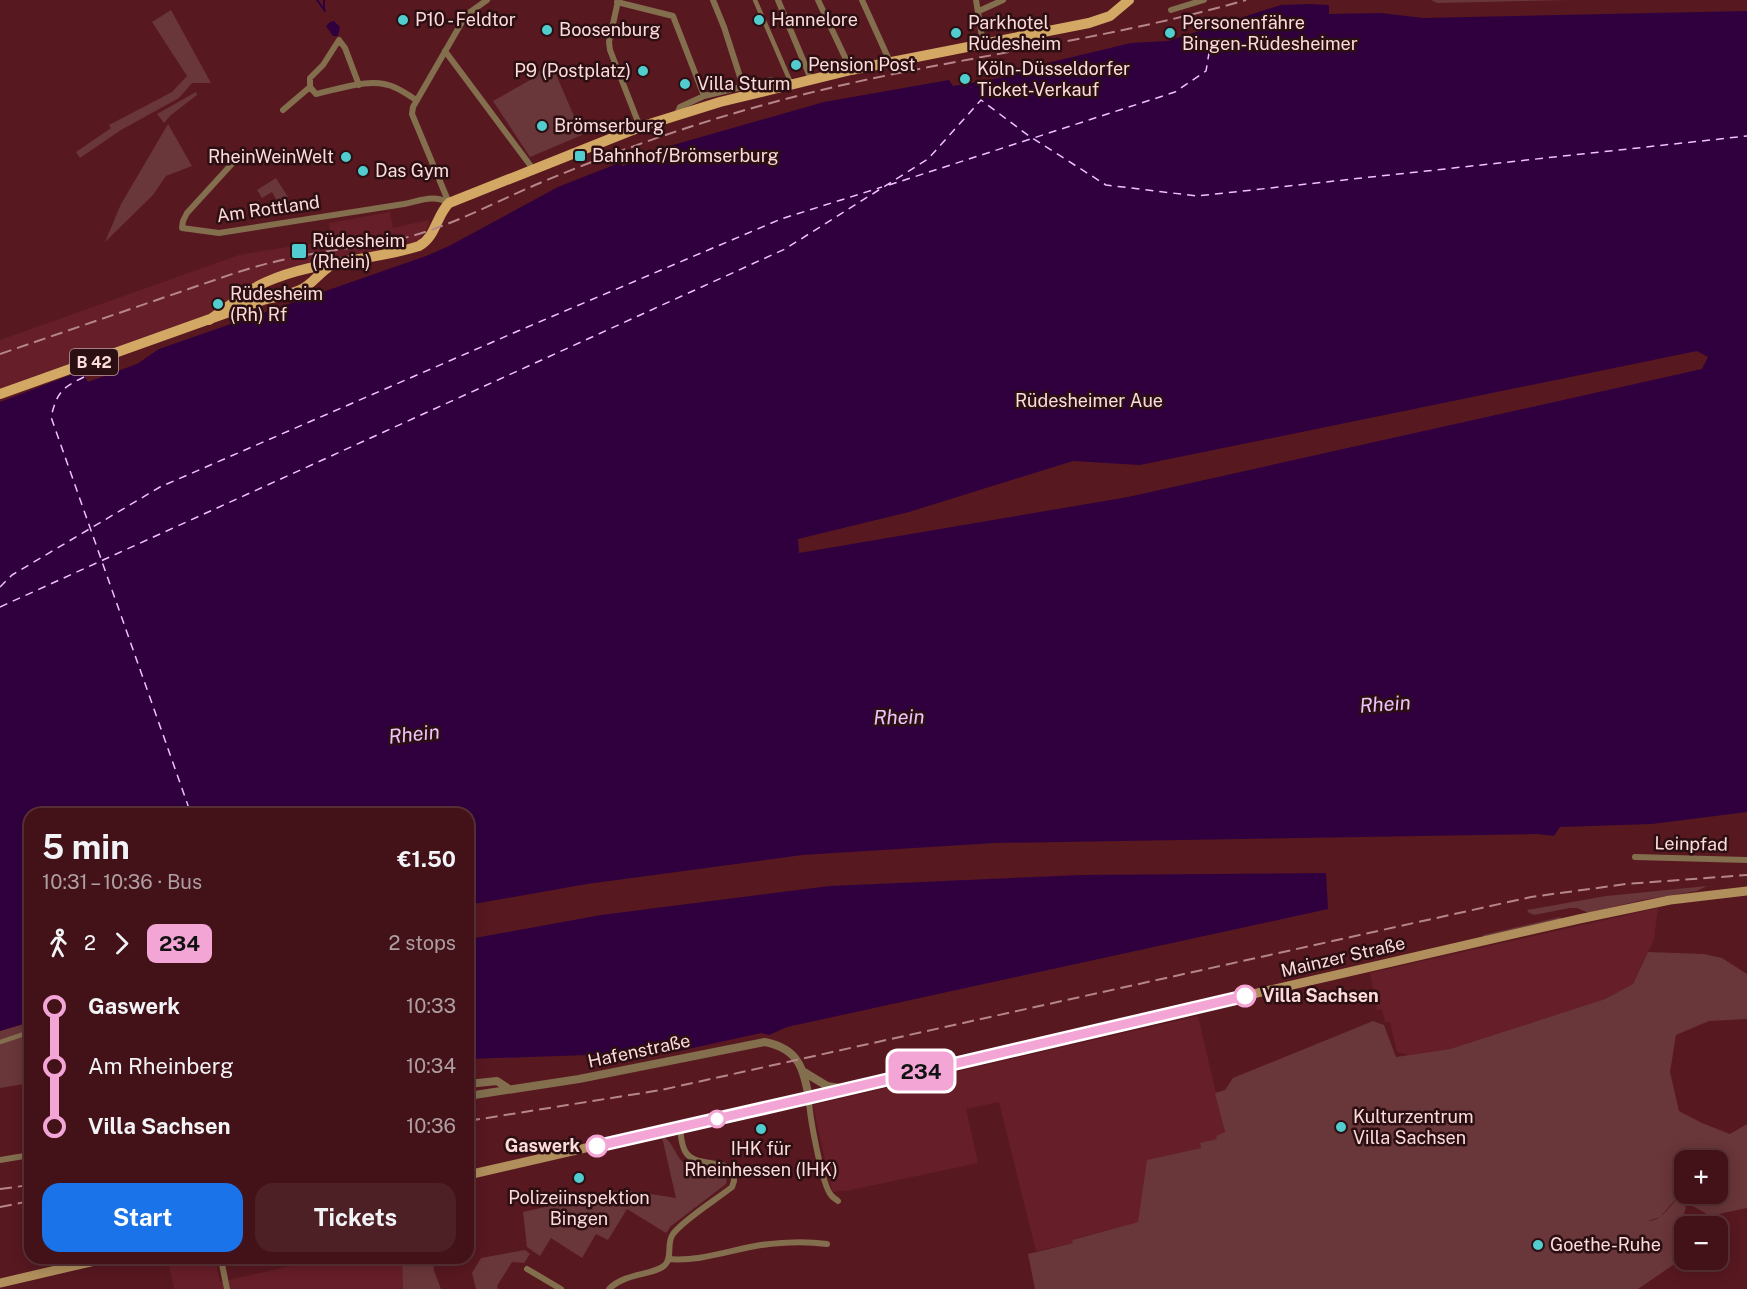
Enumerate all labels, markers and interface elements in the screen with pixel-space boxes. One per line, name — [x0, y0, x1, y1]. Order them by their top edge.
place label: P10 - Feldtor — [415, 9, 516, 30]
place label: Hannelore — [771, 9, 858, 30]
place label: Parkhotel Rüdesheim — [968, 12, 1061, 54]
place label: Personenfähre Bingen-Rüdesheimer — [1182, 12, 1358, 54]
marker: P10 - Feldtor — [396, 13, 410, 27]
marker: Hannelore — [752, 13, 766, 27]
place label: Boosenburg — [559, 19, 660, 40]
marker: Boosenburg — [540, 23, 554, 37]
marker: Parkhotel Rüdesheim — [949, 26, 963, 40]
marker: Personenfähre Bingen-Rüdesheimer — [1163, 26, 1177, 40]
place label: Pension Post — [808, 54, 916, 75]
marker: Pension Post — [789, 58, 803, 72]
place label: Köln-Düsseldorfer Ticket-Verkauf — [977, 58, 1130, 100]
place label: P9 (Postplatz) — [514, 60, 631, 81]
marker: P9 (Postplatz) — [636, 64, 650, 78]
marker: Köln-Düsseldorfer Ticket-Verkauf — [958, 72, 972, 86]
place label: Villa Sturm — [697, 73, 790, 94]
marker: Villa Sturm — [678, 77, 692, 91]
place label: Brömserburg — [554, 115, 664, 136]
marker: Brömserburg — [535, 119, 549, 133]
place label: Bahnhof/Brömserburg — [592, 145, 779, 166]
place label: RheinWeinWelt — [208, 146, 334, 167]
marker: Bahnhof/Brömserburg — [573, 149, 587, 163]
marker: RheinWeinWelt — [339, 150, 353, 164]
place label: Das Gym — [375, 160, 449, 181]
marker: Das Gym — [356, 164, 370, 178]
street label: Am Rottland — [215, 191, 321, 226]
place label: Rüdesheim (Rhein) — [312, 230, 405, 272]
marker: Rüdesheim (Rhein) — [290, 242, 308, 260]
place label: Rüdesheim (Rh) Rf — [230, 283, 323, 325]
marker: Rüdesheim (Rh) Rf — [211, 297, 225, 311]
road number: B 42 — [70, 349, 118, 375]
park label: Rüdesheimer Aue — [1015, 390, 1163, 411]
water label: Rhein — [1359, 690, 1411, 718]
water label: Rhein — [873, 705, 925, 729]
water label: Rhein — [387, 719, 441, 749]
text: 5 min — [42, 828, 130, 866]
street label: Leinpfad — [1654, 832, 1728, 855]
text: €1.50 — [397, 846, 456, 872]
text: 10:31 – 10:36 · Bus — [42, 870, 202, 894]
icon: walk — [42, 927, 75, 960]
icon: forward — [105, 927, 138, 960]
text: 2 — [84, 931, 96, 955]
text: 234 — [159, 931, 200, 956]
text: 2 stops — [389, 931, 456, 955]
street label: Mainzer Straße — [1279, 932, 1407, 981]
marker: Villa Sachsen — [1234, 985, 1256, 1007]
place label: Villa Sachsen — [1262, 985, 1379, 1006]
text: Gaswerk — [88, 993, 180, 1019]
text: 10:33 — [406, 994, 456, 1018]
street label: Hafenstraße — [586, 1029, 692, 1072]
line badge: 234 — [886, 1052, 956, 1090]
text: Am Rheinberg — [88, 1053, 234, 1079]
text: 10:34 — [406, 1054, 456, 1078]
text: 234 — [900, 1059, 942, 1084]
place label: Kulturzentrum Villa Sachsen — [1353, 1106, 1474, 1148]
unlabelled marker — [708, 1110, 726, 1128]
text: Villa Sachsen — [88, 1113, 231, 1139]
text: 10:36 — [406, 1114, 456, 1138]
marker: Kulturzentrum Villa Sachsen — [1334, 1120, 1348, 1134]
marker: IHK für Rheinhessen (IHK) — [754, 1122, 768, 1136]
place label: Gaswerk — [505, 1135, 581, 1156]
marker: Gaswerk — [586, 1135, 608, 1157]
place label: IHK für Rheinhessen (IHK) — [684, 1138, 838, 1180]
map controls — [1674, 1150, 1728, 1270]
button: + — [1674, 1150, 1728, 1204]
marker: Polizeiinspektion Bingen — [572, 1171, 586, 1185]
button: Start — [42, 1183, 243, 1252]
button: Tickets — [255, 1183, 456, 1252]
place label: Polizeiinspektion Bingen — [508, 1187, 650, 1229]
button: − — [1674, 1216, 1728, 1270]
place label: Goethe-Ruhe — [1550, 1234, 1661, 1255]
marker: Goethe-Ruhe — [1531, 1238, 1545, 1252]

